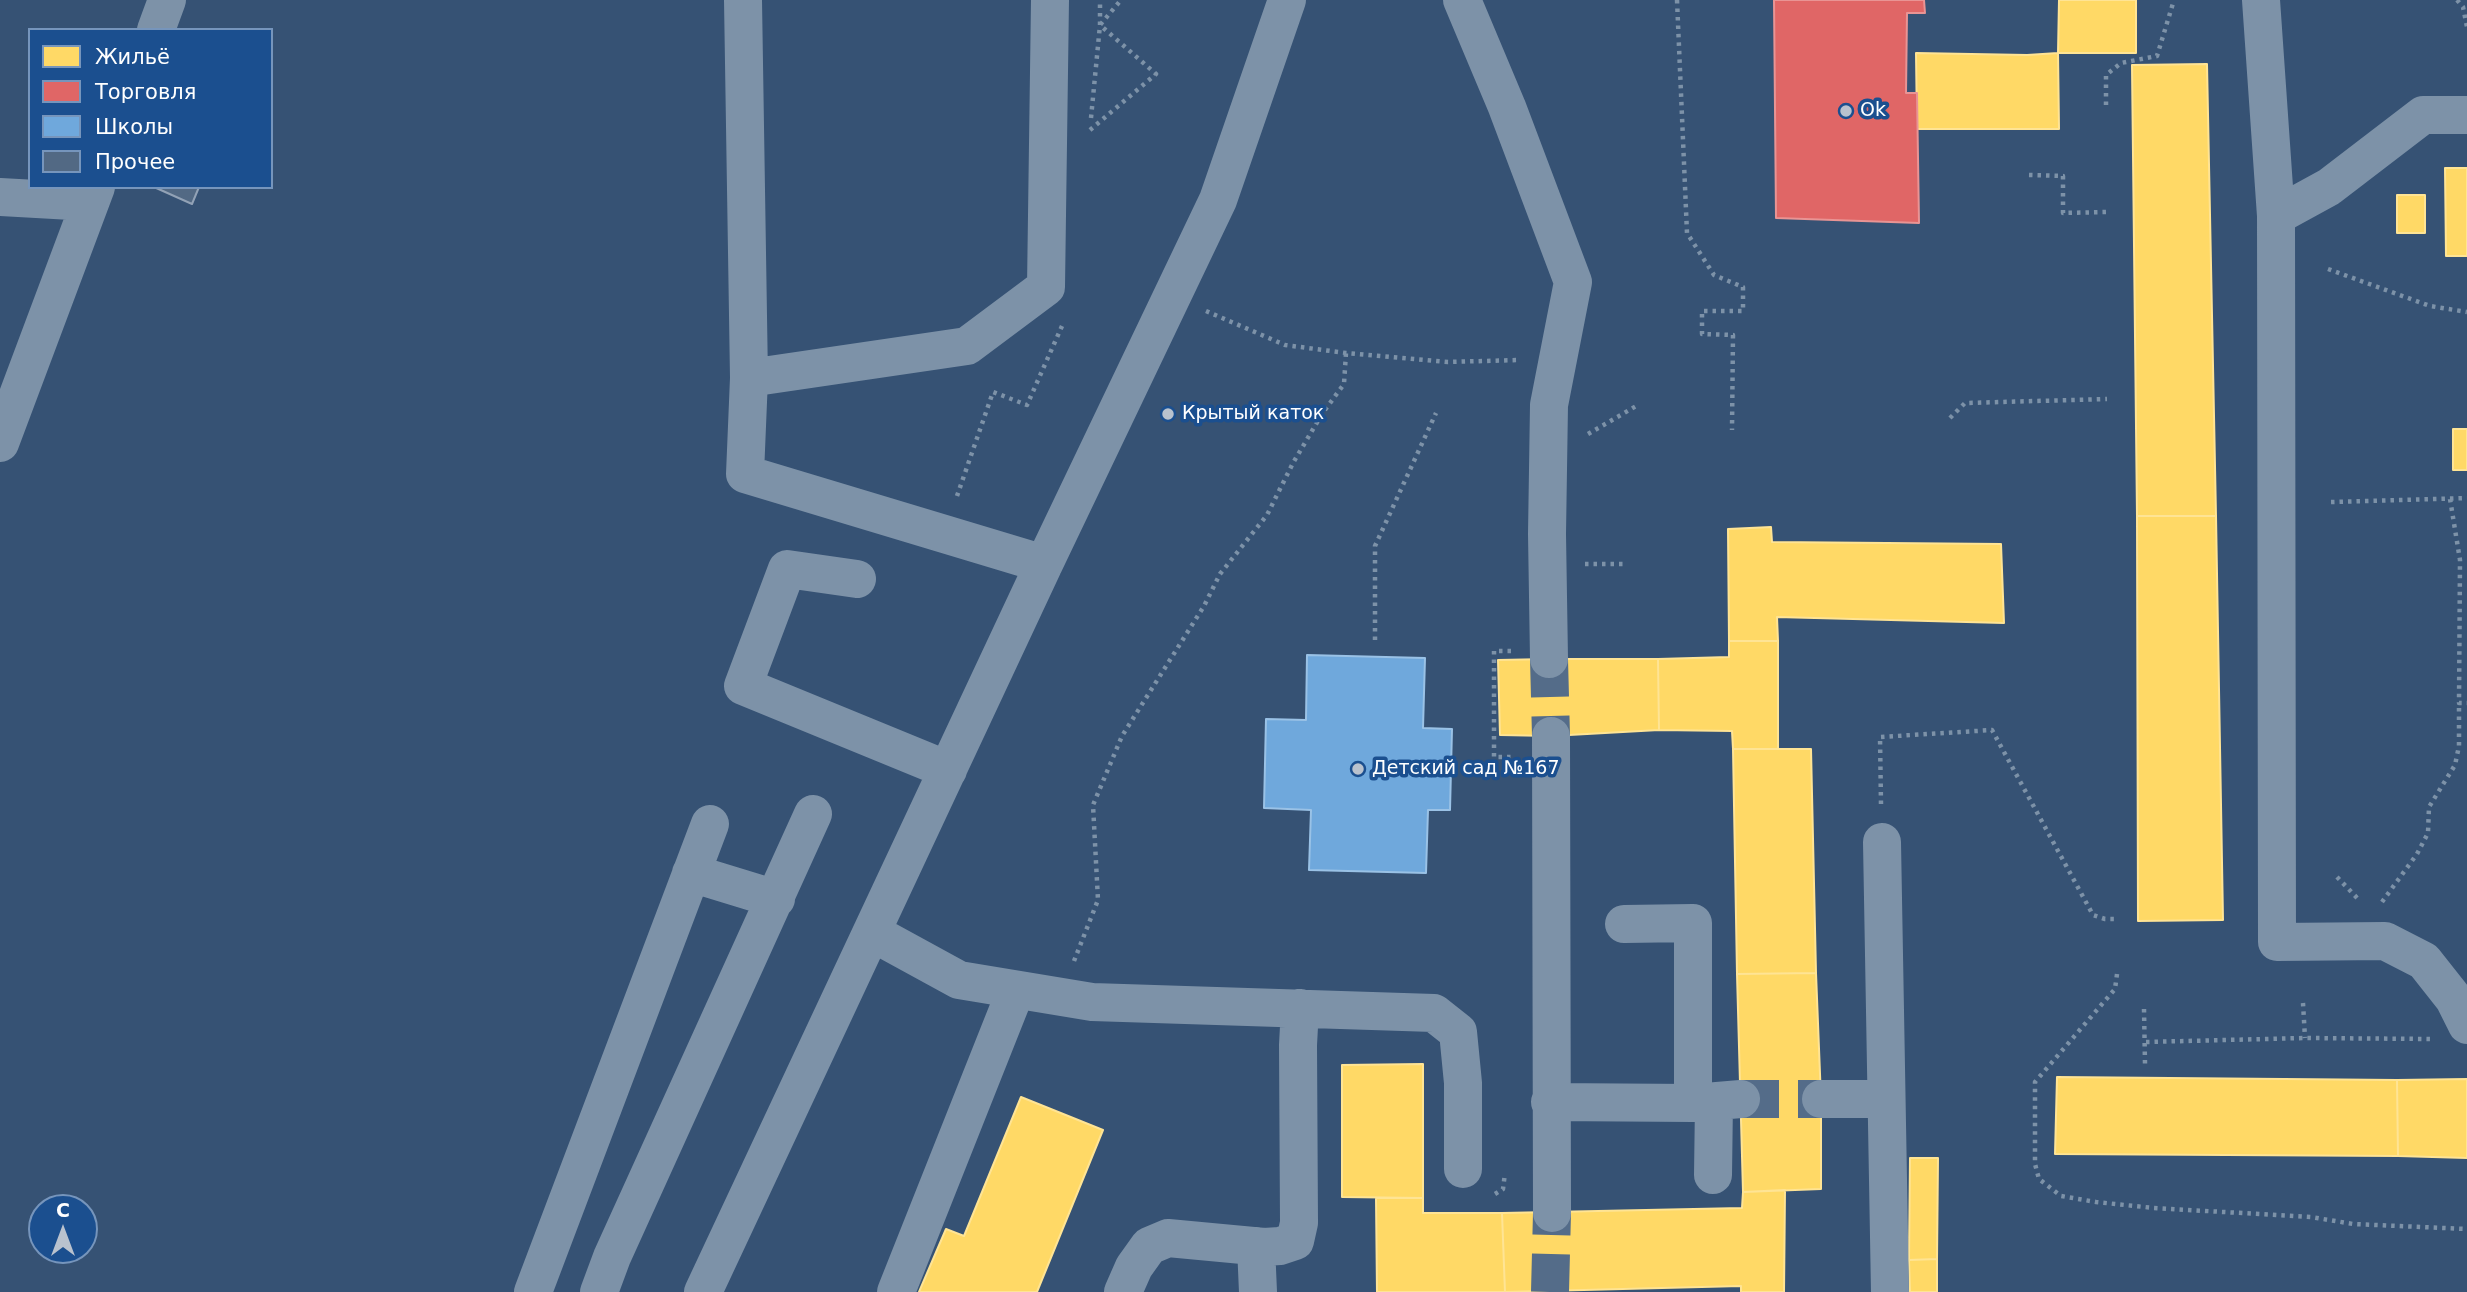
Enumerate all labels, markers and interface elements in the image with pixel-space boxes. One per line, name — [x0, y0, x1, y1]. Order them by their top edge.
legend — [28, 28, 273, 189]
text: Жильё — [95, 45, 170, 69]
text: Торговля — [95, 80, 196, 104]
place label: Ok — [1860, 100, 1886, 122]
marker: Ok — [1838, 103, 1854, 119]
text: Школы — [95, 115, 173, 139]
text: Прочее — [95, 150, 175, 174]
place label: Крытый каток — [1182, 403, 1324, 425]
marker: Крытый каток — [1160, 406, 1176, 422]
place label: Детский сад №167 — [1372, 758, 1560, 780]
marker: Детский сад №167 — [1350, 761, 1366, 777]
north arrow — [28, 1194, 98, 1264]
text: С — [56, 1199, 70, 1221]

